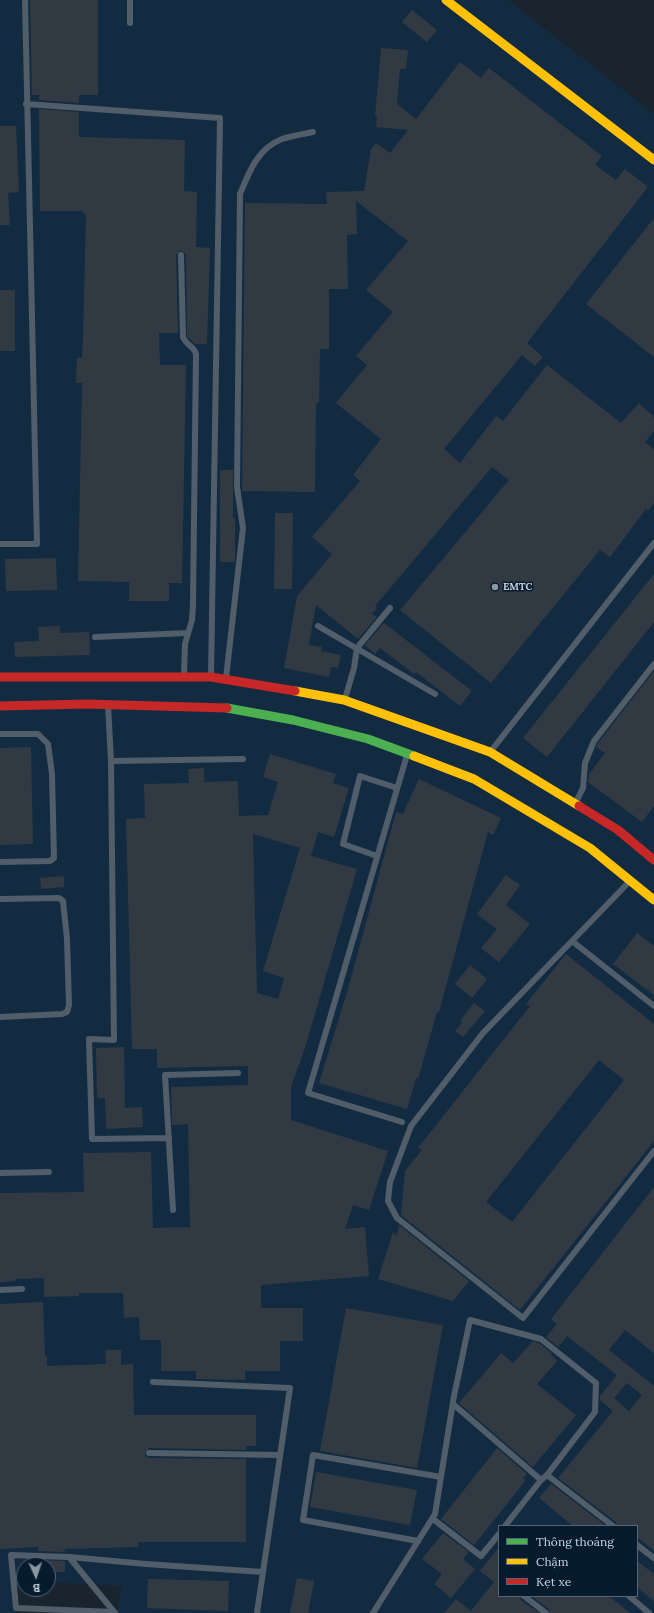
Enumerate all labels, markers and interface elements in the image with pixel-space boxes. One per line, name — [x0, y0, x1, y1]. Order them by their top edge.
place label: EMTC — [503, 581, 532, 593]
marker: EMTC — [490, 582, 500, 592]
legend — [498, 1525, 638, 1597]
text: Thông thoáng — [536, 1534, 614, 1549]
text: Chậm — [536, 1554, 569, 1569]
north arrow — [16, 1557, 56, 1597]
text: Kẹt xe — [536, 1574, 571, 1589]
text: B — [33, 1581, 41, 1595]

